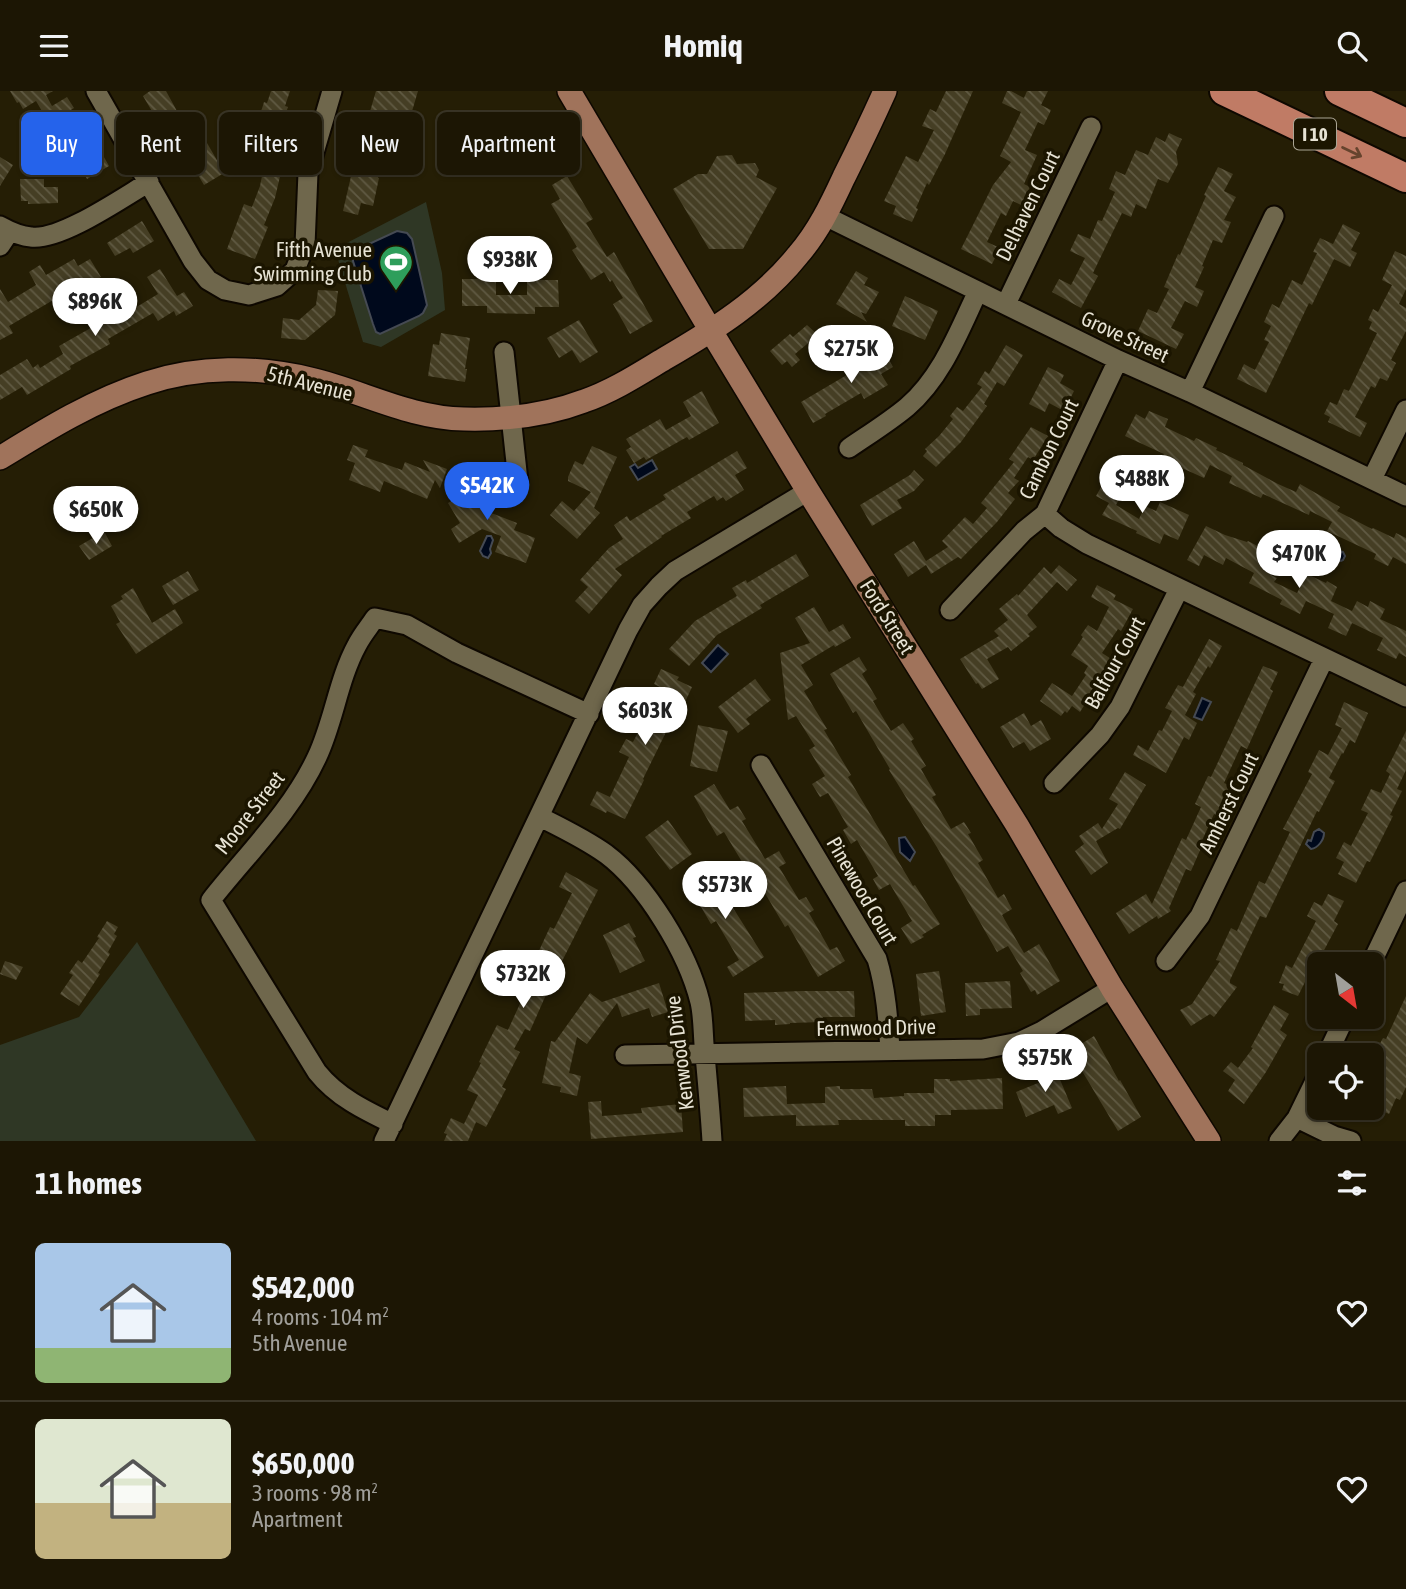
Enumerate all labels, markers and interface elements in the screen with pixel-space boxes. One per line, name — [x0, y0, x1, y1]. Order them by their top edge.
icon: menu — [35, 27, 73, 65]
text: Homiq — [663, 27, 743, 64]
icon: search — [1333, 27, 1371, 65]
chip: Buy — [21, 112, 102, 175]
chip: Rent — [116, 112, 205, 175]
chip: Filters — [219, 112, 322, 175]
chip: New — [336, 112, 423, 175]
chip: Apartment — [437, 112, 580, 175]
road number: I 10 — [1294, 119, 1336, 149]
one-way arrow — [1341, 146, 1362, 159]
street label: Delhaven Court — [990, 147, 1064, 264]
place label: Fifth Avenue Swimming Club — [254, 237, 372, 285]
pin: $938K — [461, 237, 559, 296]
sports icon: Fifth Avenue Swimming Club — [377, 243, 415, 292]
text: $938K — [483, 246, 537, 272]
pin: $896K — [46, 279, 144, 338]
text: $896K — [68, 288, 122, 314]
street label: Grove Street — [1078, 305, 1173, 367]
pin: $275K — [802, 325, 900, 385]
text: $275K — [824, 335, 878, 361]
street label: 5th Avenue — [265, 361, 355, 405]
street label: Cambon Court — [1013, 394, 1083, 503]
pin: $488K — [1093, 455, 1191, 515]
pin: $542K — [438, 463, 536, 522]
text: $488K — [1115, 465, 1169, 491]
text: $542K — [460, 472, 514, 498]
pin: $650K — [47, 487, 145, 546]
text: $650K — [69, 496, 123, 522]
pin: $470K — [1250, 531, 1348, 590]
text: $470K — [1272, 540, 1326, 566]
street label: Ford Street — [856, 575, 920, 658]
street label: Balfour Court — [1079, 612, 1149, 713]
pin: $603K — [596, 687, 694, 747]
text: $603K — [618, 697, 672, 723]
street label: Amherst Court — [1193, 748, 1263, 857]
street label: Moore Street — [209, 766, 289, 859]
street label: Pinewood Court — [822, 832, 903, 949]
pin: $573K — [676, 861, 774, 921]
text: $573K — [698, 871, 752, 897]
pin: $732K — [474, 951, 572, 1010]
north arrow — [1307, 952, 1384, 1029]
map controls — [1307, 952, 1384, 1120]
text: $732K — [496, 960, 550, 986]
street label: Kenwood Drive — [660, 994, 698, 1112]
street label: Fernwood Drive — [816, 1014, 936, 1040]
pin: $575K — [996, 1035, 1094, 1094]
button: locate — [1307, 1043, 1384, 1120]
text: $575K — [1018, 1044, 1072, 1070]
icon: filters — [1333, 1164, 1371, 1202]
text: 11 homes — [35, 1166, 142, 1200]
text: $542,000 — [252, 1270, 355, 1304]
icon: home — [91, 1271, 175, 1355]
icon: heart — [1333, 1294, 1371, 1332]
text: 4 rooms · 104 m² — [252, 1304, 389, 1330]
text: 5th Avenue — [252, 1330, 347, 1356]
text: $650,000 — [252, 1446, 355, 1480]
icon: home — [91, 1447, 175, 1531]
icon: heart — [1333, 1470, 1371, 1508]
text: 3 rooms · 98 m² — [252, 1480, 378, 1506]
text: Apartment — [252, 1506, 343, 1532]

